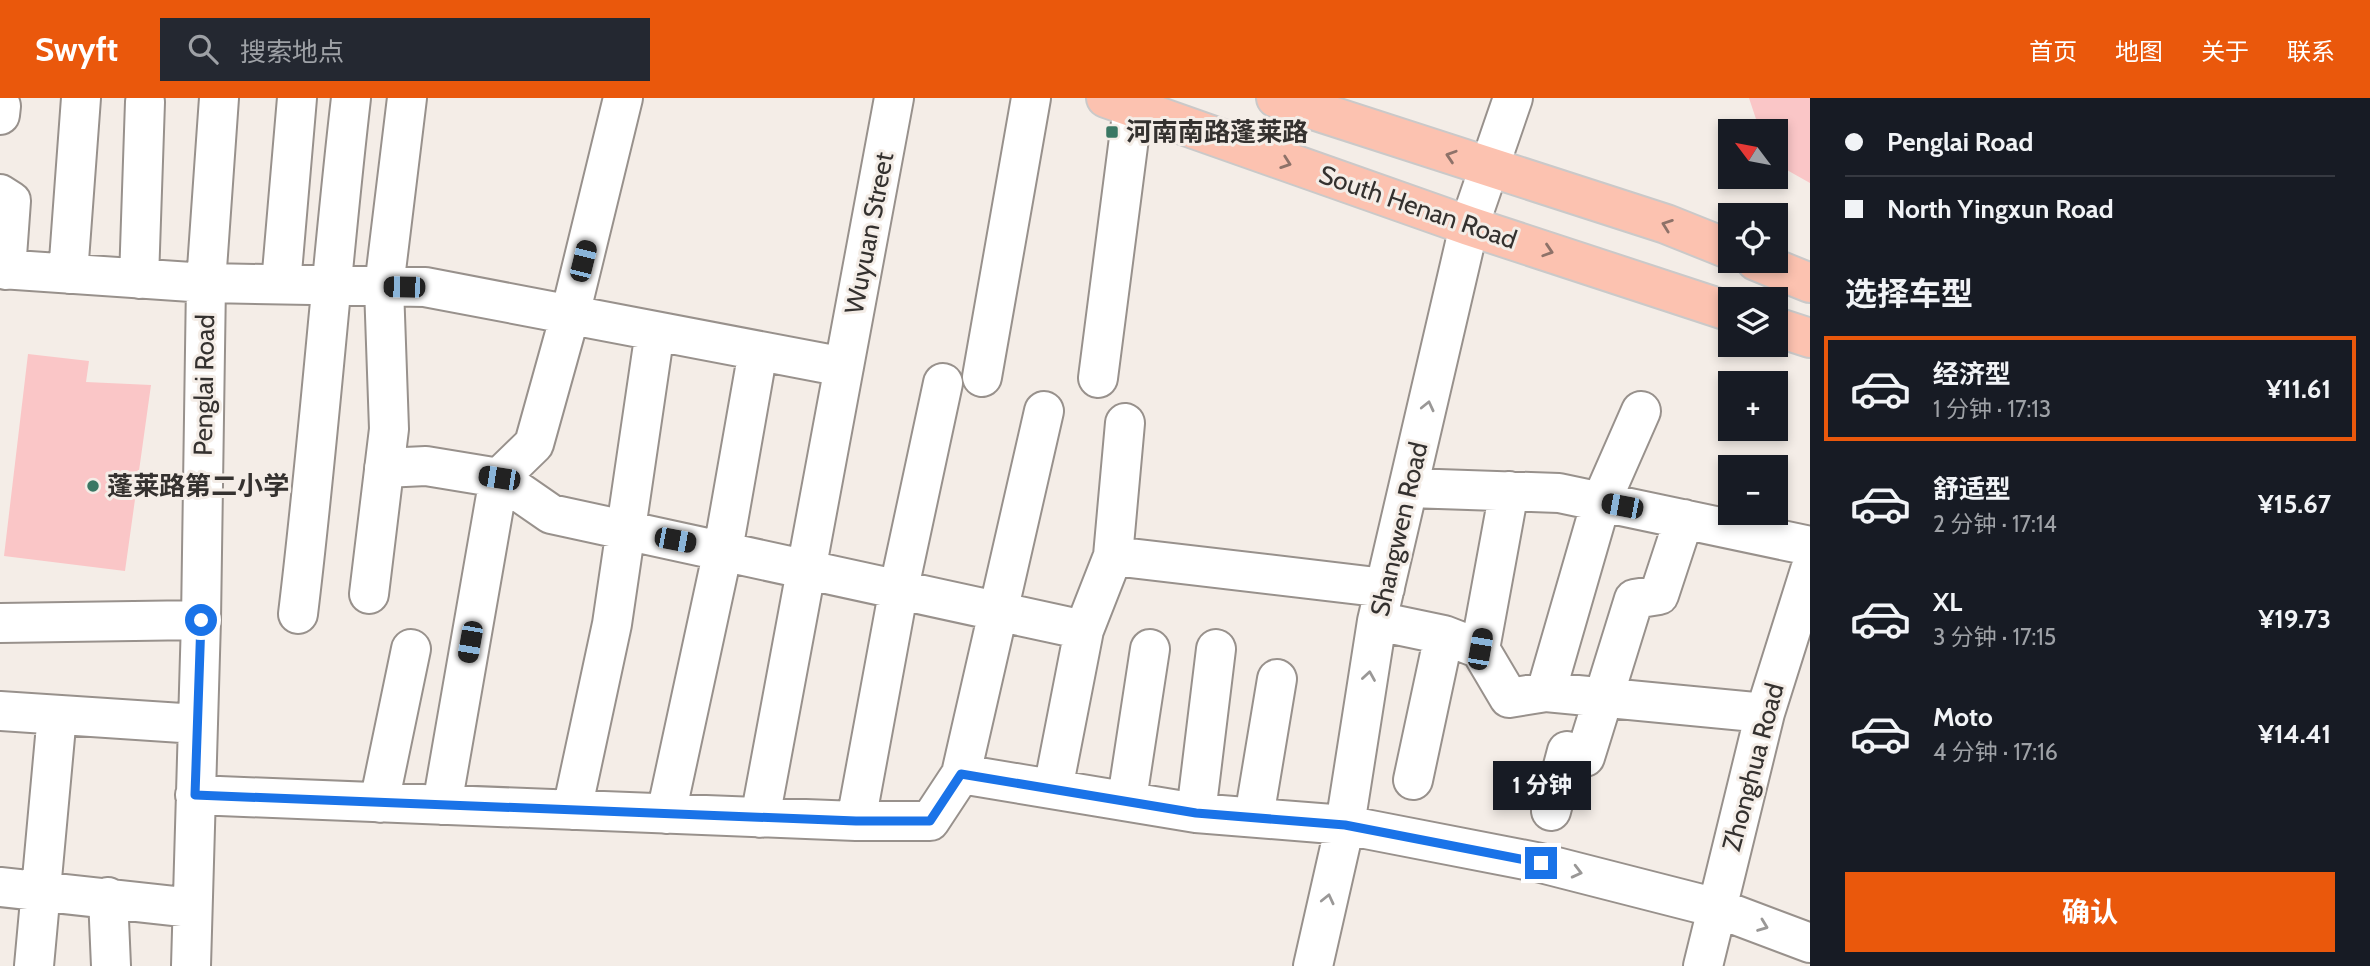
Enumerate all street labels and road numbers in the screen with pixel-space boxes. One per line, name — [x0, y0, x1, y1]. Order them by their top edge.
street label: Wuyuan Street — [838, 149, 900, 317]
street label: South Henan Road — [1315, 158, 1521, 256]
street label: Penglai Road — [187, 314, 221, 456]
street label: Shangwen Road — [1363, 439, 1435, 619]
street label: Zhonghua Road — [1715, 680, 1791, 854]

